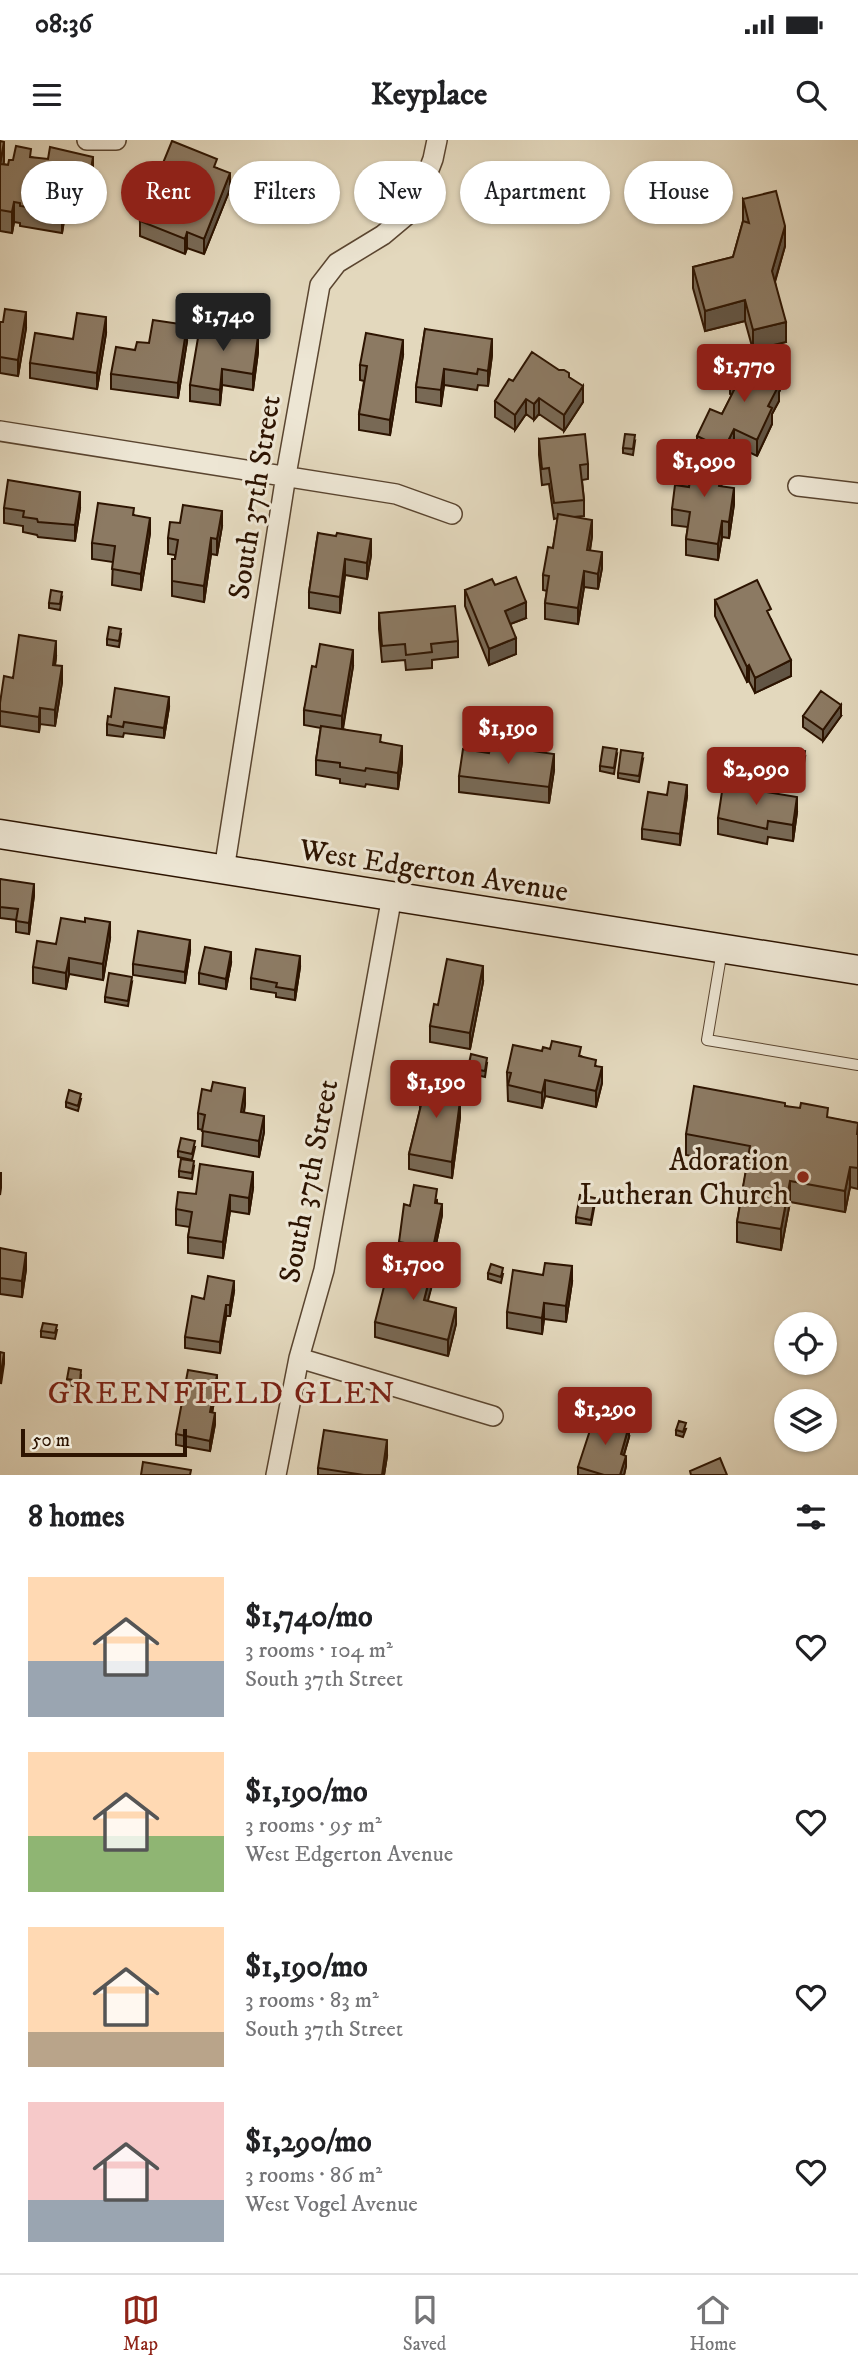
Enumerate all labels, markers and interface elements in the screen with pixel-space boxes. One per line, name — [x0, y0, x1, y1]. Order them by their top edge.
text: 08:36 — [35, 8, 92, 41]
text: Keyplace — [371, 75, 487, 115]
icon: menu — [28, 76, 66, 114]
icon: search — [792, 76, 830, 114]
chip: Buy — [21, 161, 107, 224]
chip: Rent — [121, 161, 215, 224]
chip: Filters — [229, 161, 340, 224]
chip: New — [354, 161, 446, 224]
chip: Apartment — [460, 161, 610, 224]
chip: House — [624, 161, 733, 224]
pin: $1,740 — [166, 294, 280, 353]
text: $1,740 — [191, 301, 255, 330]
pin: $1,770 — [687, 344, 801, 404]
text: $1,770 — [713, 352, 775, 381]
street label: South 37th Street — [221, 392, 290, 602]
pin: $1,090 — [647, 440, 761, 499]
text: $1,090 — [672, 447, 736, 476]
pin: $1,190 — [451, 706, 565, 766]
text: $1,190 — [478, 714, 538, 743]
pin: $2,090 — [699, 748, 813, 807]
text: $2,090 — [723, 755, 789, 784]
street label: West Edgerton Avenue — [296, 832, 571, 911]
pin: $1,190 — [379, 1060, 493, 1120]
text: $1,190 — [406, 1068, 466, 1097]
street label: South 37th Street — [272, 1076, 347, 1286]
place label: Adoration Lutheran Church — [580, 1143, 789, 1214]
marker: Adoration Lutheran Church — [795, 1169, 811, 1185]
pin: $1,700 — [356, 1242, 470, 1302]
text: $1,700 — [382, 1250, 444, 1279]
map controls — [774, 1312, 837, 1452]
button: locate — [774, 1312, 837, 1375]
district label: GREENFIELD GLEN — [48, 1374, 396, 1414]
pin: $1,290 — [548, 1388, 662, 1447]
button: layers — [774, 1389, 837, 1452]
text: $1,290 — [574, 1395, 636, 1424]
scale bar — [21, 1426, 187, 1458]
text: 50 m — [32, 1429, 70, 1452]
icon: filters — [792, 1498, 830, 1536]
text: 8 homes — [28, 1499, 125, 1536]
text: $1,740/mo — [245, 1599, 373, 1636]
icon: home — [84, 1605, 168, 1689]
icon: heart — [792, 1628, 830, 1666]
text: 3 rooms · 104 m² — [245, 1636, 393, 1665]
text: South 37th Street — [245, 1665, 403, 1694]
text: $1,190/mo — [245, 1774, 368, 1811]
icon: home — [84, 1780, 168, 1864]
icon: heart — [792, 1803, 830, 1841]
text: 3 rooms · 95 m² — [245, 1811, 382, 1840]
text: West Edgerton Avenue — [245, 1840, 453, 1869]
text: $1,190/mo — [245, 1949, 368, 1986]
icon: home — [84, 1955, 168, 2039]
icon: heart — [792, 1978, 830, 2016]
text: 3 rooms · 83 m² — [245, 1986, 379, 2015]
text: South 37th Street — [245, 2015, 403, 2044]
text: $1,290/mo — [245, 2124, 372, 2161]
icon: home — [84, 2130, 168, 2214]
icon: heart — [792, 2153, 830, 2191]
text: 3 rooms · 86 m² — [245, 2161, 382, 2190]
text: West Vogel Avenue — [245, 2190, 418, 2219]
tab: Map — [122, 2291, 160, 2356]
tab: Saved — [403, 2291, 446, 2356]
tab: Home — [689, 2291, 736, 2356]

